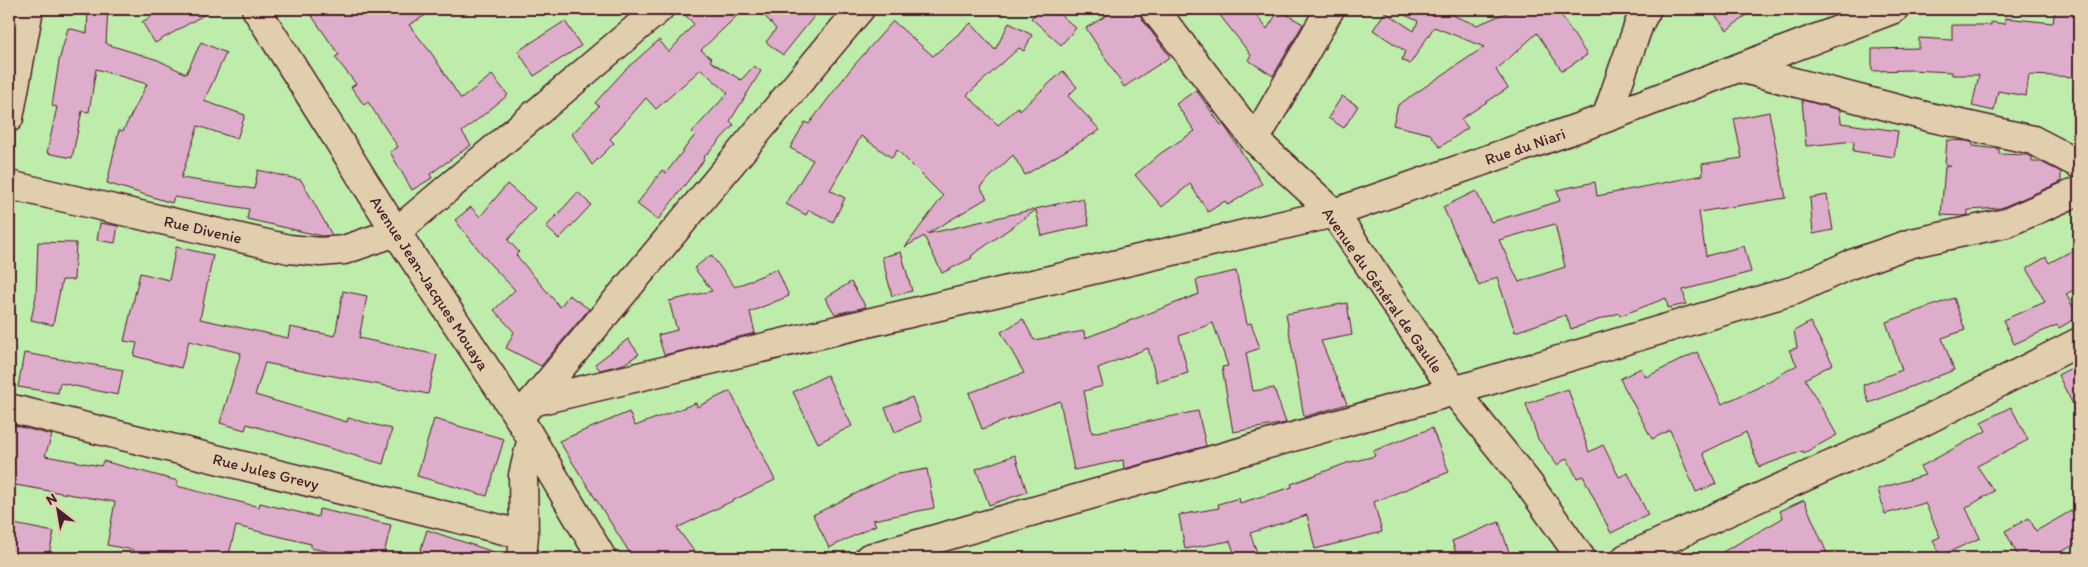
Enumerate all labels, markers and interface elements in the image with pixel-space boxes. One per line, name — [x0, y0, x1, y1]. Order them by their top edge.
street label: Rue du Niari — [1482, 124, 1568, 169]
street label: Avenue Jean-Jacques Mouaya — [366, 193, 493, 375]
street label: Avenue du Général de Gaulle — [1318, 204, 1447, 377]
street label: Rue Divenie — [162, 211, 244, 248]
street label: Rue Jules Grevy — [211, 449, 321, 494]
north arrow — [32, 484, 82, 534]
text: N — [43, 490, 60, 509]

